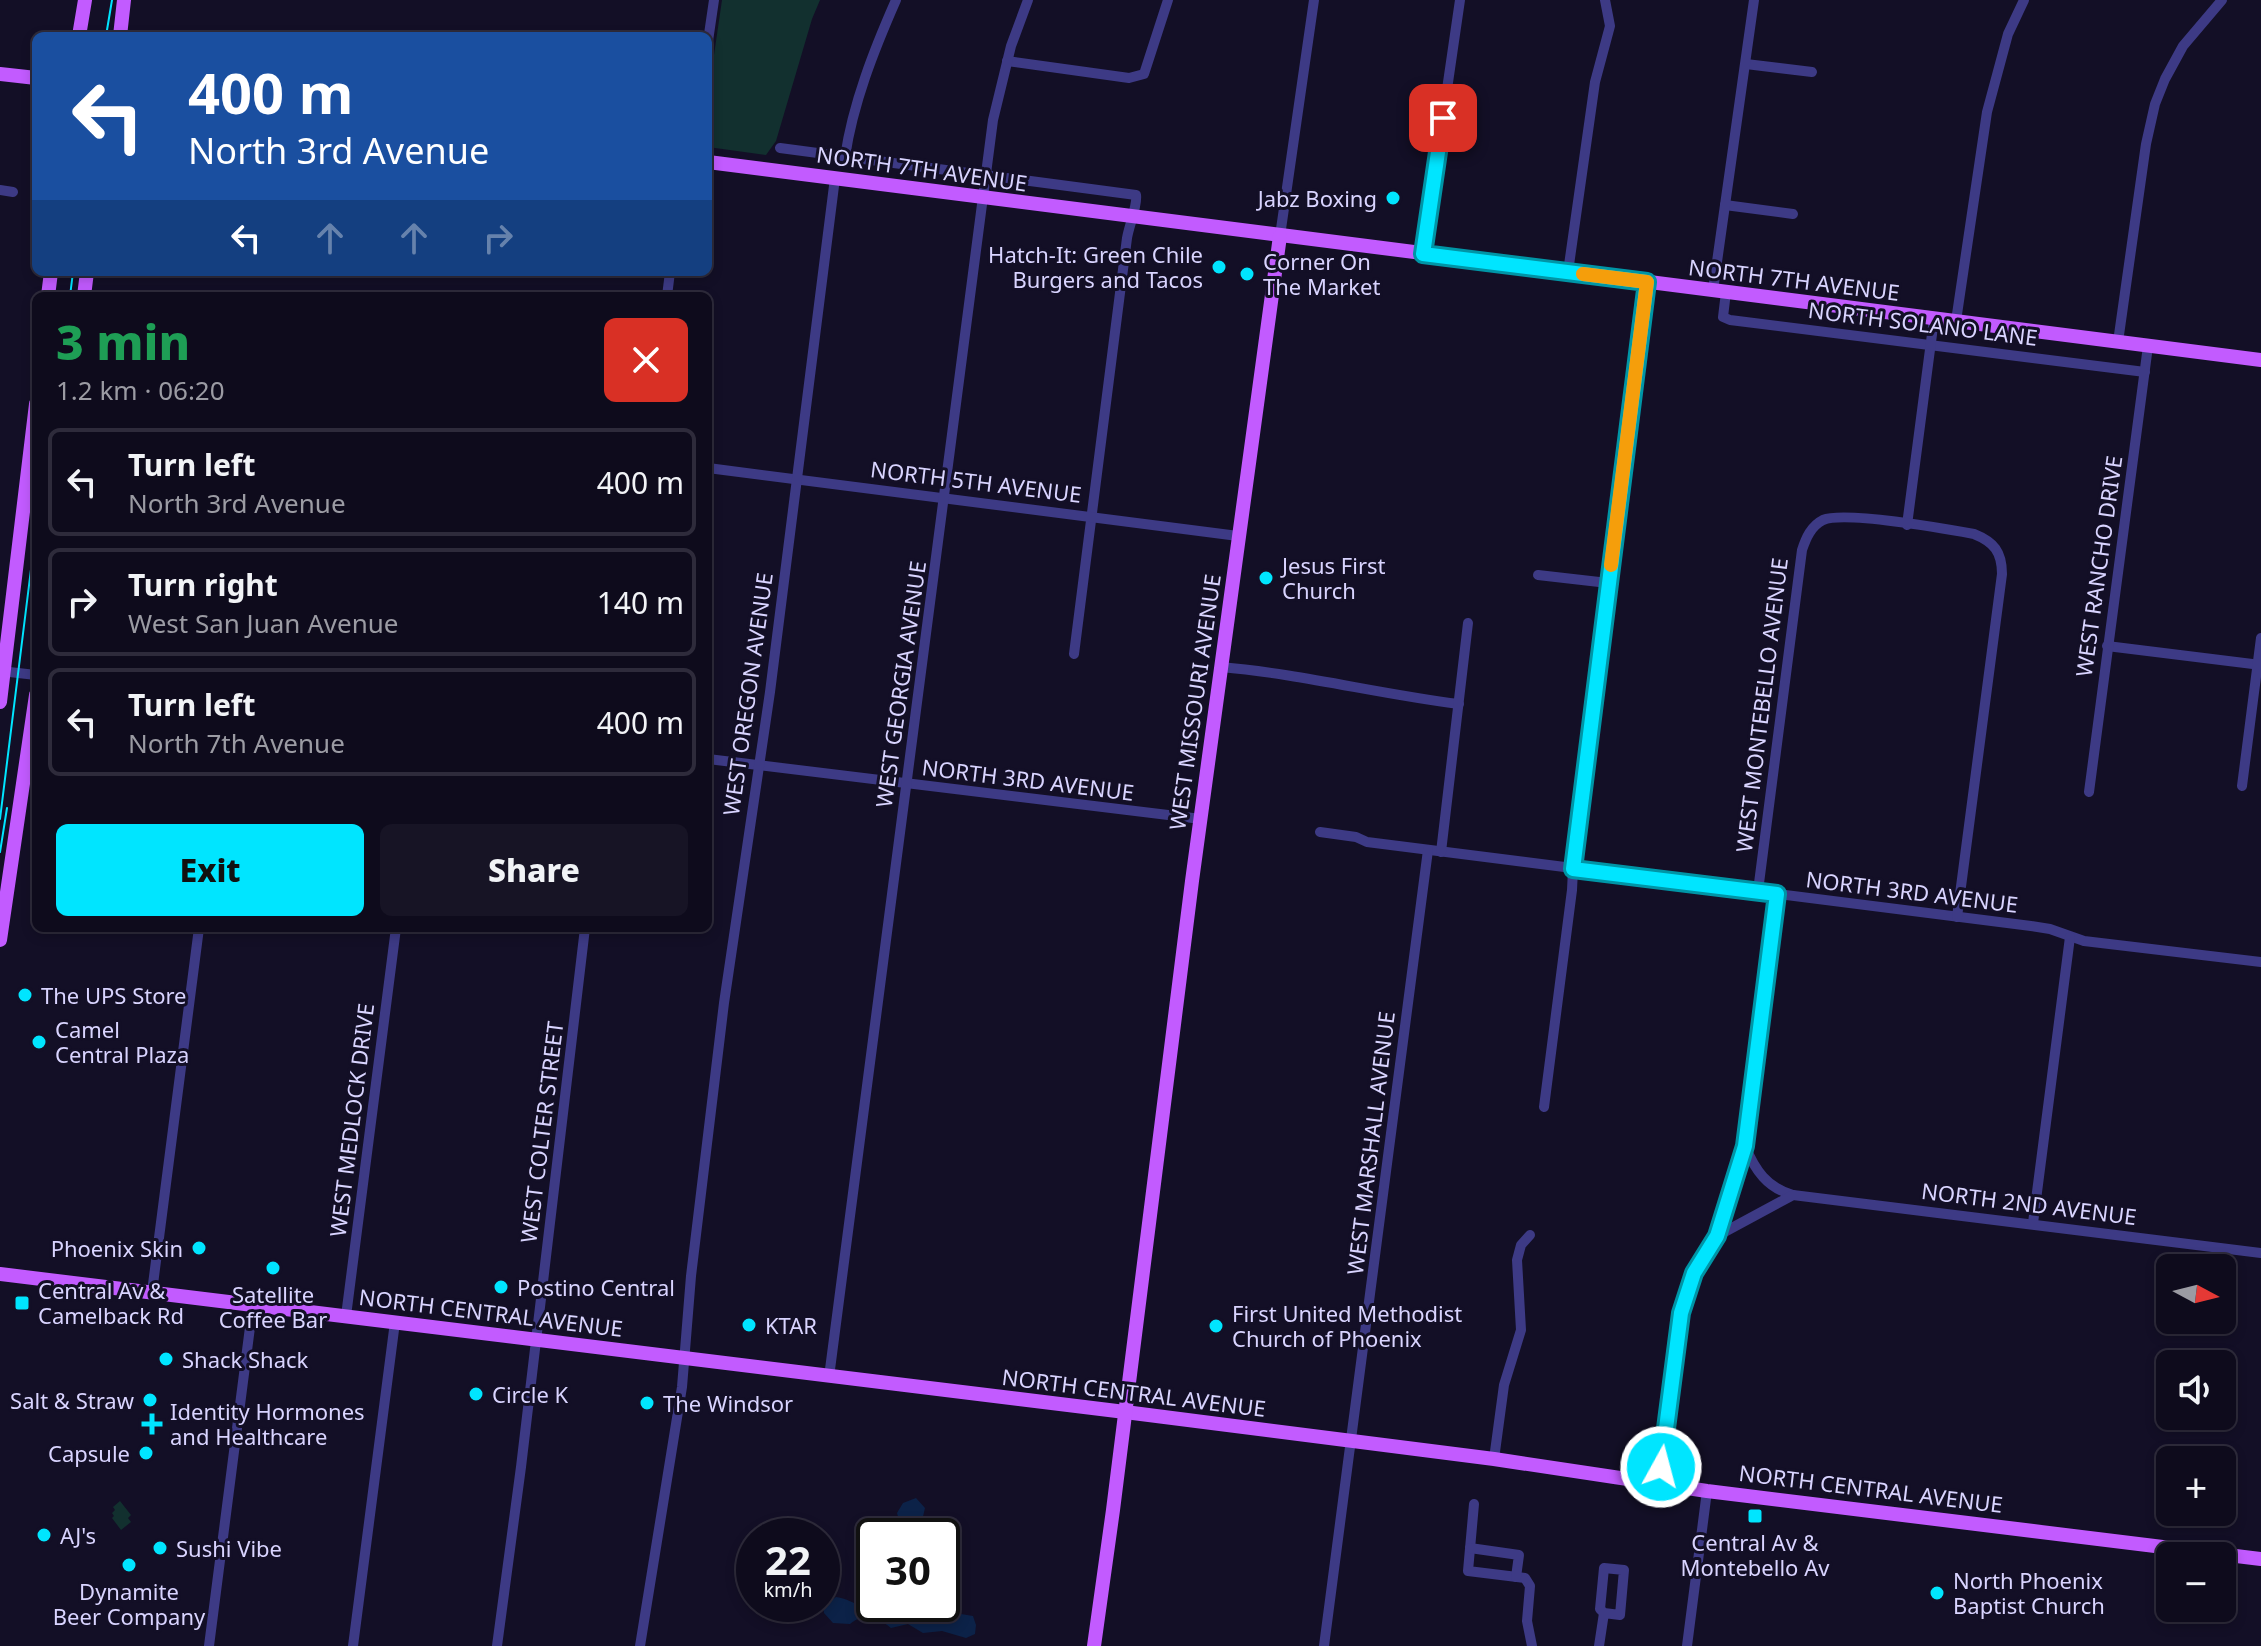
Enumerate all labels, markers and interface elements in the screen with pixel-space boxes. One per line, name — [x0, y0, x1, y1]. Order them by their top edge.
text: 400 m — [188, 54, 353, 130]
icon: left — [56, 64, 160, 168]
pin — [1409, 84, 1477, 152]
icon: arrive — [1421, 96, 1465, 140]
text: North 3rd Avenue — [188, 126, 489, 175]
street label: NORTH 7TH AVENUE — [815, 138, 1029, 198]
place label: Jabz Boxing — [1256, 183, 1377, 213]
marker: Jabz Boxing — [1384, 189, 1402, 207]
icon: left — [224, 216, 268, 260]
icon: ahead — [308, 216, 352, 260]
icon: ahead — [392, 216, 436, 260]
icon: right — [476, 216, 520, 260]
place label: Hatch-It: Green Chile Burgers and Tacos — [988, 239, 1203, 294]
place label: Corner On The Market — [1263, 246, 1380, 301]
street label: NORTH 7TH AVENUE — [1687, 251, 1901, 307]
marker: Hatch-It: Green Chile Burgers and Tacos — [1210, 258, 1228, 276]
marker: Corner On The Market — [1238, 265, 1256, 283]
street label: NORTH SOLANO LANE — [1807, 294, 2039, 352]
text: 3 min — [56, 309, 190, 374]
button: close — [604, 318, 688, 402]
text: 1.2 km · 06:20 — [56, 372, 225, 408]
text: Turn left — [128, 444, 256, 485]
street label: NORTH 5TH AVENUE — [869, 453, 1083, 509]
street label: WEST RANCHO DRIVE — [2068, 454, 2128, 678]
icon: left — [60, 460, 104, 504]
text: 400 m — [597, 462, 684, 503]
text: North 3rd Avenue — [128, 485, 346, 521]
place label: Jesus First Church — [1280, 550, 1386, 605]
street label: WEST MONTEBELLO AVENUE — [1728, 556, 1794, 854]
street label: WEST GEORGIA AVENUE — [868, 559, 932, 809]
text: Turn right — [128, 564, 278, 605]
marker: Jesus First Church — [1257, 569, 1275, 587]
street label: WEST OREGON AVENUE — [715, 571, 779, 817]
street label: WEST MISSOURI AVENUE — [1161, 572, 1227, 832]
icon: right — [60, 580, 104, 624]
text: 140 m — [597, 582, 684, 623]
text: West San Juan Avenue — [128, 605, 398, 641]
text: Turn left — [128, 684, 256, 725]
icon: left — [60, 700, 104, 744]
text: 400 m — [597, 702, 684, 743]
text: North 7th Avenue — [128, 725, 345, 761]
street label: NORTH 3RD AVENUE — [920, 751, 1136, 807]
button: Exit — [56, 824, 364, 916]
button: Share — [380, 824, 688, 916]
street label: NORTH 3RD AVENUE — [1804, 863, 2020, 919]
place label: The UPS Store — [41, 980, 187, 1010]
marker: The UPS Store — [16, 986, 34, 1004]
street label: WEST MEDLOCK DRIVE — [322, 1001, 380, 1239]
street label: WEST MARSHALL AVENUE — [1339, 1010, 1401, 1276]
place label: Camel Central Plaza — [55, 1014, 189, 1069]
street label: WEST COLTER STREET — [513, 1019, 569, 1245]
marker: Camel Central Plaza — [30, 1033, 48, 1051]
street label: NORTH 2ND AVENUE — [1920, 1175, 2138, 1231]
place label: Phoenix Skin — [51, 1233, 183, 1263]
marker: Phoenix Skin — [190, 1239, 208, 1257]
north arrow — [2156, 1254, 2236, 1334]
map controls — [2156, 1254, 2236, 1622]
marker: Satellite Coffee Bar — [264, 1259, 282, 1277]
place label: Postino Central — [517, 1272, 675, 1302]
place label: Central Av & Camelback Rd — [38, 1275, 184, 1330]
marker: Postino Central — [492, 1278, 510, 1296]
place label: Satellite Coffee Bar — [219, 1279, 327, 1334]
street label: NORTH CENTRAL AVENUE — [357, 1281, 625, 1343]
marker: Central Av & Camelback Rd — [13, 1294, 31, 1312]
place label: First United Methodist Church of Phoenix — [1232, 1298, 1462, 1353]
place label: KTAR — [765, 1310, 817, 1340]
marker: KTAR — [740, 1316, 758, 1334]
marker: First United Methodist Church of Phoenix — [1207, 1317, 1225, 1335]
place label: Shack Shack — [182, 1344, 309, 1374]
marker: Shack Shack — [157, 1350, 175, 1368]
button: sound — [2156, 1350, 2236, 1430]
street label: NORTH CENTRAL AVENUE — [1000, 1361, 1268, 1423]
place label: Circle K — [492, 1379, 569, 1409]
place label: Salt & Straw — [10, 1385, 135, 1415]
marker: Circle K — [467, 1385, 485, 1403]
place label: The Windsor — [663, 1388, 793, 1418]
marker: Salt & Straw — [141, 1391, 159, 1409]
marker: The Windsor — [638, 1394, 656, 1412]
place label: Identity Hormones and Healthcare — [170, 1396, 365, 1451]
marker: Identity Hormones and Healthcare — [141, 1413, 163, 1435]
position arrow — [1619, 1425, 1703, 1509]
place label: Capsule — [48, 1438, 130, 1468]
marker: Capsule — [137, 1444, 155, 1462]
button: + — [2156, 1446, 2236, 1526]
street label: NORTH CENTRAL AVENUE — [1737, 1457, 2005, 1519]
marker: Central Av & Montebello Av — [1746, 1507, 1764, 1525]
speed limit sign: 30 — [856, 1518, 960, 1622]
place label: AJ's — [60, 1520, 96, 1550]
marker: AJ's — [35, 1526, 53, 1544]
place label: Central Av & Montebello Av — [1681, 1527, 1830, 1582]
text: 22 — [765, 1532, 811, 1587]
place label: Sushi Vibe — [176, 1533, 282, 1563]
marker: Sushi Vibe — [151, 1539, 169, 1557]
button: − — [2156, 1542, 2236, 1622]
marker: Dynamite Beer Company — [120, 1556, 138, 1574]
place label: North Phoenix Baptist Church — [1953, 1565, 2105, 1620]
place label: Dynamite Beer Company — [53, 1576, 206, 1631]
text: km/h — [763, 1576, 813, 1603]
marker: North Phoenix Baptist Church — [1928, 1584, 1946, 1602]

